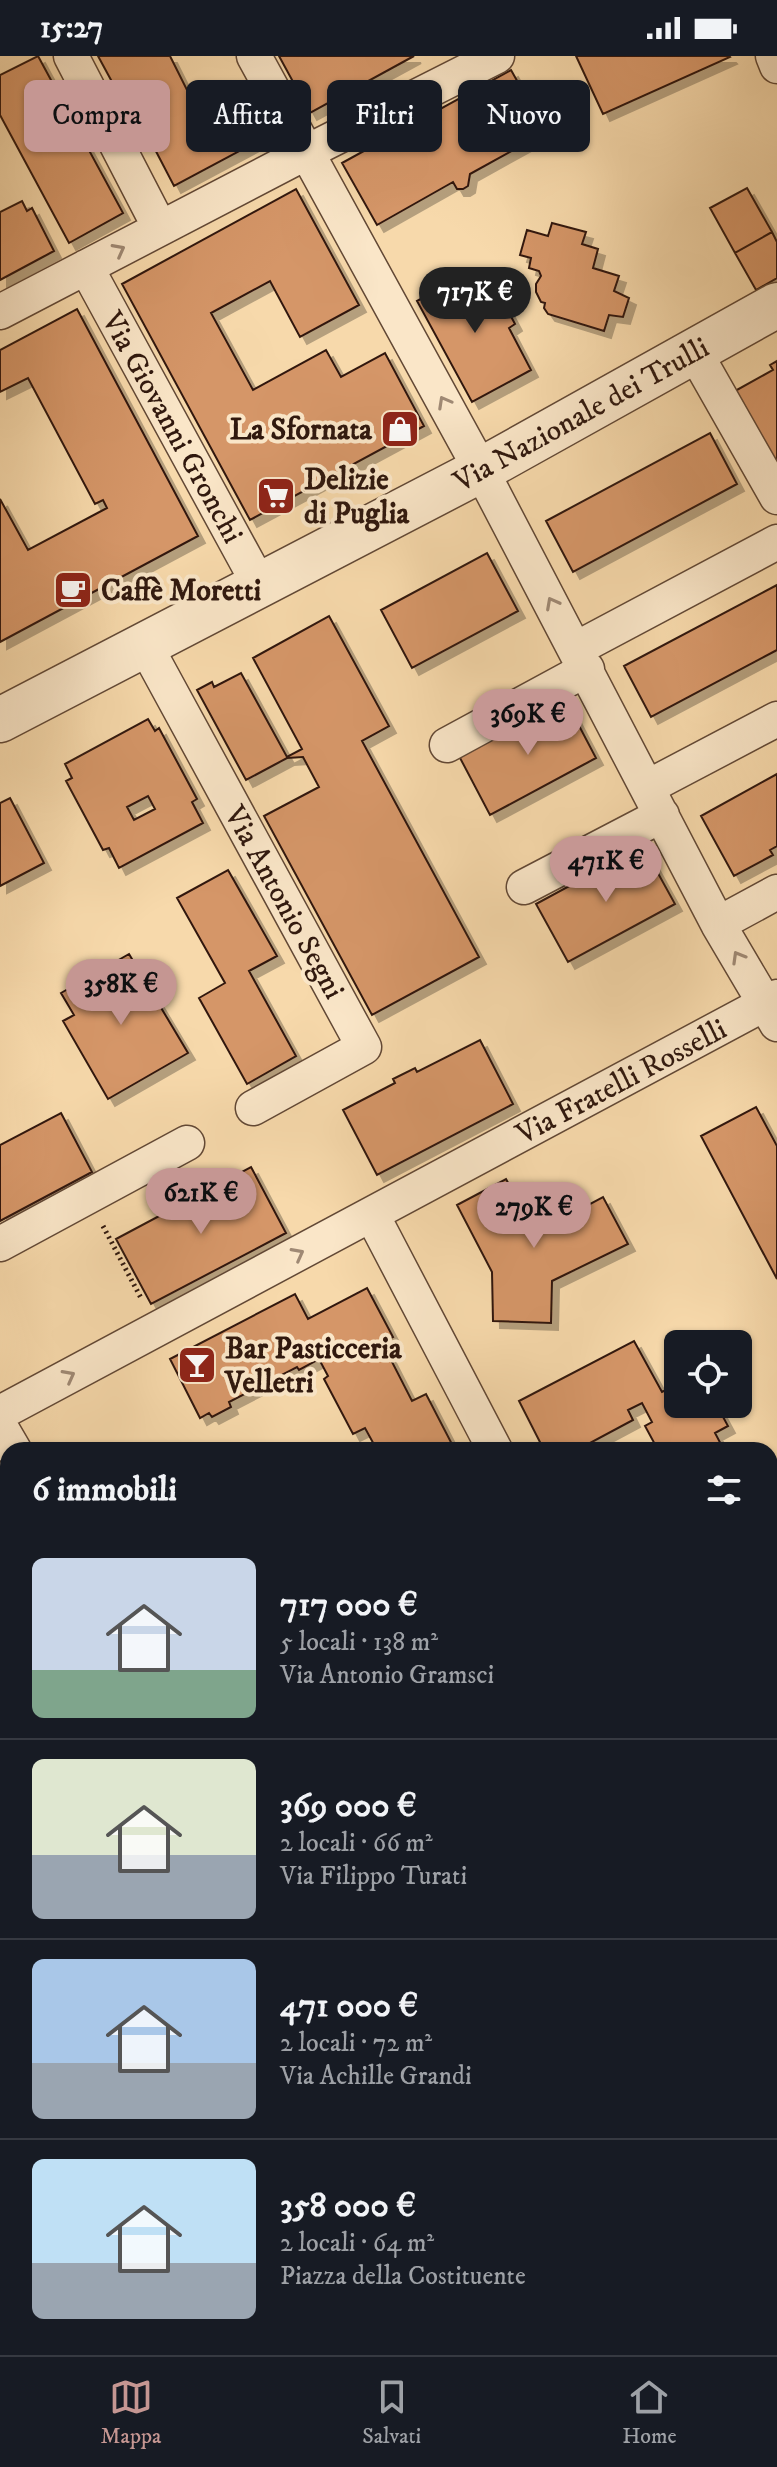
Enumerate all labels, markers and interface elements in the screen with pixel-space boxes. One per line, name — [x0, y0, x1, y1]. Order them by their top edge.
text: 15:27 — [40, 10, 103, 47]
chip: Compra — [24, 80, 170, 152]
chip: Affitta — [186, 80, 311, 152]
chip: Filtri — [327, 80, 442, 152]
chip: Nuovo — [458, 80, 590, 152]
one-way arrow — [110, 244, 125, 259]
pin: 717K € — [410, 267, 540, 335]
text: 717K € — [437, 276, 513, 309]
street label: Via Giovanni Gronchi — [92, 305, 251, 550]
street label: Via Nazionale dei Trulli — [447, 330, 716, 501]
one-way arrow — [438, 395, 453, 410]
shop icon: La Sfornata — [379, 408, 421, 450]
place label: La Sfornata — [230, 412, 373, 449]
place label: Delizie di Puglia — [304, 462, 410, 533]
supermarket icon: Delizie di Puglia — [255, 475, 297, 517]
cafe icon: Caffè Moretti — [52, 569, 94, 611]
place label: Caffè Moretti — [101, 573, 262, 610]
one-way arrow — [546, 596, 561, 611]
pin: 369K € — [463, 689, 593, 757]
text: 369K € — [490, 698, 566, 731]
street label: Via Antonio Segni — [215, 799, 352, 1006]
pin: 471K € — [541, 836, 671, 904]
text: 471K € — [568, 845, 644, 878]
one-way arrow — [732, 951, 748, 966]
pin: 358K € — [56, 959, 186, 1027]
text: 358K € — [84, 968, 158, 1001]
street label: Via Fratelli Rosselli — [509, 1011, 733, 1154]
pin: 621K € — [136, 1168, 266, 1236]
text: 621K € — [164, 1177, 238, 1210]
pin: 279K € — [469, 1182, 599, 1250]
text: 279K € — [495, 1191, 573, 1224]
one-way arrow — [290, 1248, 304, 1264]
map controls — [664, 1330, 752, 1418]
button: locate — [664, 1330, 752, 1418]
place label: Bar Pasticceria Velletri — [224, 1331, 403, 1402]
bar icon: Bar Pasticceria Velletri — [176, 1344, 218, 1386]
one-way arrow — [60, 1371, 75, 1386]
icon: filters — [702, 1468, 746, 1512]
text: 6 immobili — [32, 1469, 177, 1511]
text: 717 000 € — [280, 1584, 418, 1626]
icon: home — [96, 1590, 192, 1686]
text: 5 locali · 138 m² — [280, 1626, 438, 1659]
text: Via Antonio Gramsci — [280, 1659, 494, 1692]
text: 369 000 € — [280, 1785, 417, 1827]
icon: home — [96, 1791, 192, 1887]
text: 2 locali · 66 m² — [280, 1827, 433, 1860]
text: Via Filippo Turati — [280, 1860, 467, 1893]
text: 471 000 € — [280, 1985, 418, 2027]
icon: home — [96, 1991, 192, 2087]
text: 2 locali · 72 m² — [280, 2027, 432, 2060]
text: Via Achille Grandi — [280, 2060, 472, 2093]
text: 358 000 € — [280, 2185, 416, 2227]
icon: home — [96, 2191, 192, 2287]
text: 2 locali · 64 m² — [280, 2227, 434, 2260]
text: Piazza della Costituente — [280, 2260, 526, 2293]
tab: Mappa — [100, 2375, 161, 2450]
tab: Salvati — [362, 2375, 421, 2450]
tab: Home — [622, 2375, 677, 2450]

